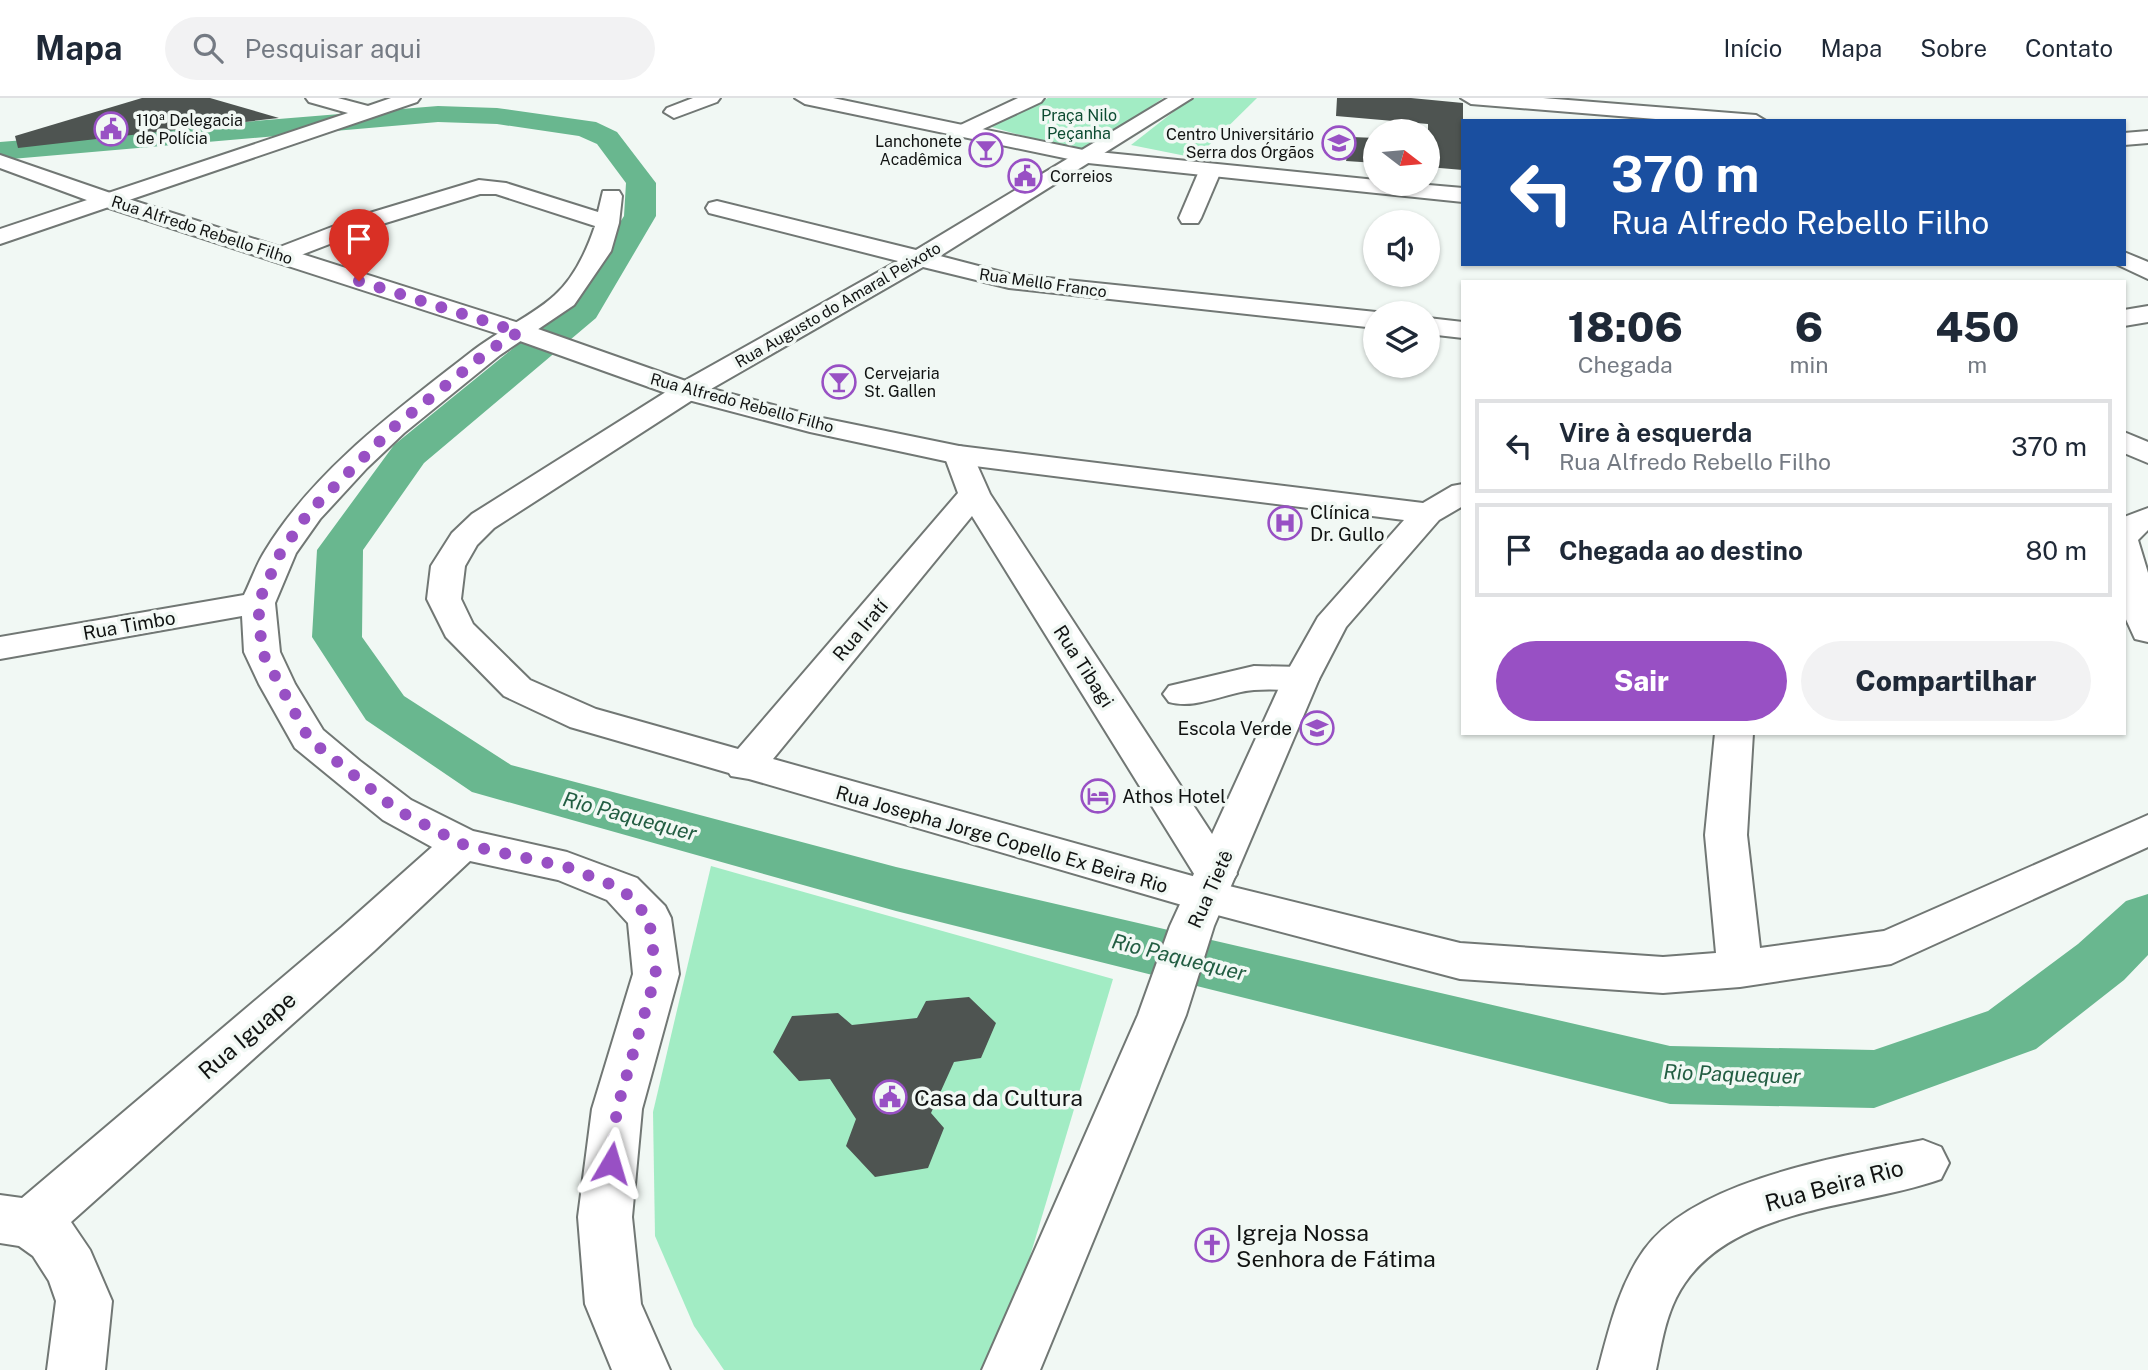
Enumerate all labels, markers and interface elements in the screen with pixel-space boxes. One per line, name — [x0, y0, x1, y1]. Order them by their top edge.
search box — [165, 17, 655, 80]
text: Mapa — [35, 29, 123, 67]
icon: search — [189, 29, 227, 67]
text: Pesquisar aqui — [245, 33, 421, 64]
text: Início — [1724, 34, 1782, 62]
text: Mapa — [1820, 34, 1882, 62]
text: Sobre — [1920, 34, 1987, 62]
text: Contato — [2025, 34, 2113, 62]
park label: Praça Nilo Peçanha — [1041, 106, 1117, 143]
public building icon: 110ª Delegacia de Polícia — [92, 110, 130, 148]
place label: 110ª Delegacia de Polícia — [136, 111, 243, 148]
north arrow — [1363, 119, 1440, 196]
map controls — [1363, 119, 1440, 378]
school or university icon: Centro Universitário Serra dos Órgãos — [1320, 124, 1358, 162]
place label: Centro Universitário Serra dos Órgãos — [1166, 125, 1314, 162]
bar icon: Lanchonete Acadêmica — [967, 131, 1005, 169]
place label: Lanchonete Acadêmica — [875, 132, 962, 169]
text: 370 m — [1611, 145, 1760, 203]
icon: left — [1496, 147, 1587, 238]
public building icon: Correios — [1006, 157, 1044, 195]
place label: Correios — [1050, 167, 1113, 186]
street label: Rua Alfredo Rebello Filho — [109, 192, 295, 268]
text: Rua Alfredo Rebello Filho — [1611, 204, 1989, 241]
pin — [329, 209, 389, 281]
button: sound — [1363, 210, 1440, 287]
icon: arrive — [340, 220, 378, 258]
street label: Rua Augusto do Amaral Peixoto — [732, 238, 944, 372]
street label: Rua Mello Franco — [978, 265, 1108, 301]
button: layers — [1363, 301, 1440, 378]
text: 18:06 — [1568, 302, 1683, 351]
text: 6 — [1795, 302, 1823, 351]
text: 450 — [1935, 302, 2019, 351]
text: Chegada — [1578, 351, 1673, 378]
text: min — [1790, 351, 1829, 378]
text: m — [1967, 351, 1987, 378]
bar icon: Cervejaria St. Gallen — [820, 363, 858, 401]
place label: Cervejaria St. Gallen — [864, 364, 940, 401]
street label: Rua Alfredo Rebello Filho — [648, 369, 836, 437]
text: Vire à esquerda — [1559, 417, 1752, 448]
icon: left — [1500, 427, 1538, 465]
text: 370 m — [2011, 431, 2087, 462]
text: Rua Alfredo Rebello Filho — [1559, 448, 1831, 475]
place label: Clínica Dr. Gullo — [1310, 501, 1385, 545]
hospital icon: Clínica Dr. Gullo — [1266, 504, 1304, 542]
icon: arrive — [1500, 531, 1538, 569]
text: Chegada ao destino — [1559, 535, 1803, 566]
text: 80 m — [2026, 535, 2087, 566]
street label: Rua Iratí — [828, 595, 892, 665]
street label: Rua Timbo — [81, 606, 177, 644]
street label: Rua Tibagi — [1049, 621, 1119, 711]
button: Sair — [1496, 641, 1787, 721]
button: Compartilhar — [1801, 641, 2091, 721]
school or university icon: Escola Verde — [1298, 709, 1336, 747]
place label: Escola Verde — [1177, 717, 1292, 739]
hotel icon: Athos Hotel — [1079, 777, 1117, 815]
street label: Rua Josepha Jorge Copello Ex Beira Rio — [834, 781, 1170, 897]
place label: Athos Hotel — [1122, 785, 1226, 807]
water label: Rio Paquequer — [560, 786, 701, 846]
street label: Rua Tietê — [1183, 847, 1237, 931]
water label: Rio Paquequer — [1109, 928, 1250, 986]
street label: Rua Iguape — [193, 985, 301, 1085]
water label: Rio Paquequer — [1663, 1059, 1802, 1089]
public building icon: Casa da Cultura — [871, 1078, 909, 1116]
place label: Casa da Cultura — [914, 1084, 1083, 1111]
position arrow — [574, 1126, 648, 1200]
street label: Rua Beira Rio — [1762, 1154, 1906, 1216]
place label: Igreja Nossa Senhora de Fátima — [1236, 1219, 1436, 1272]
church icon: Igreja Nossa Senhora de Fátima — [1193, 1226, 1231, 1264]

